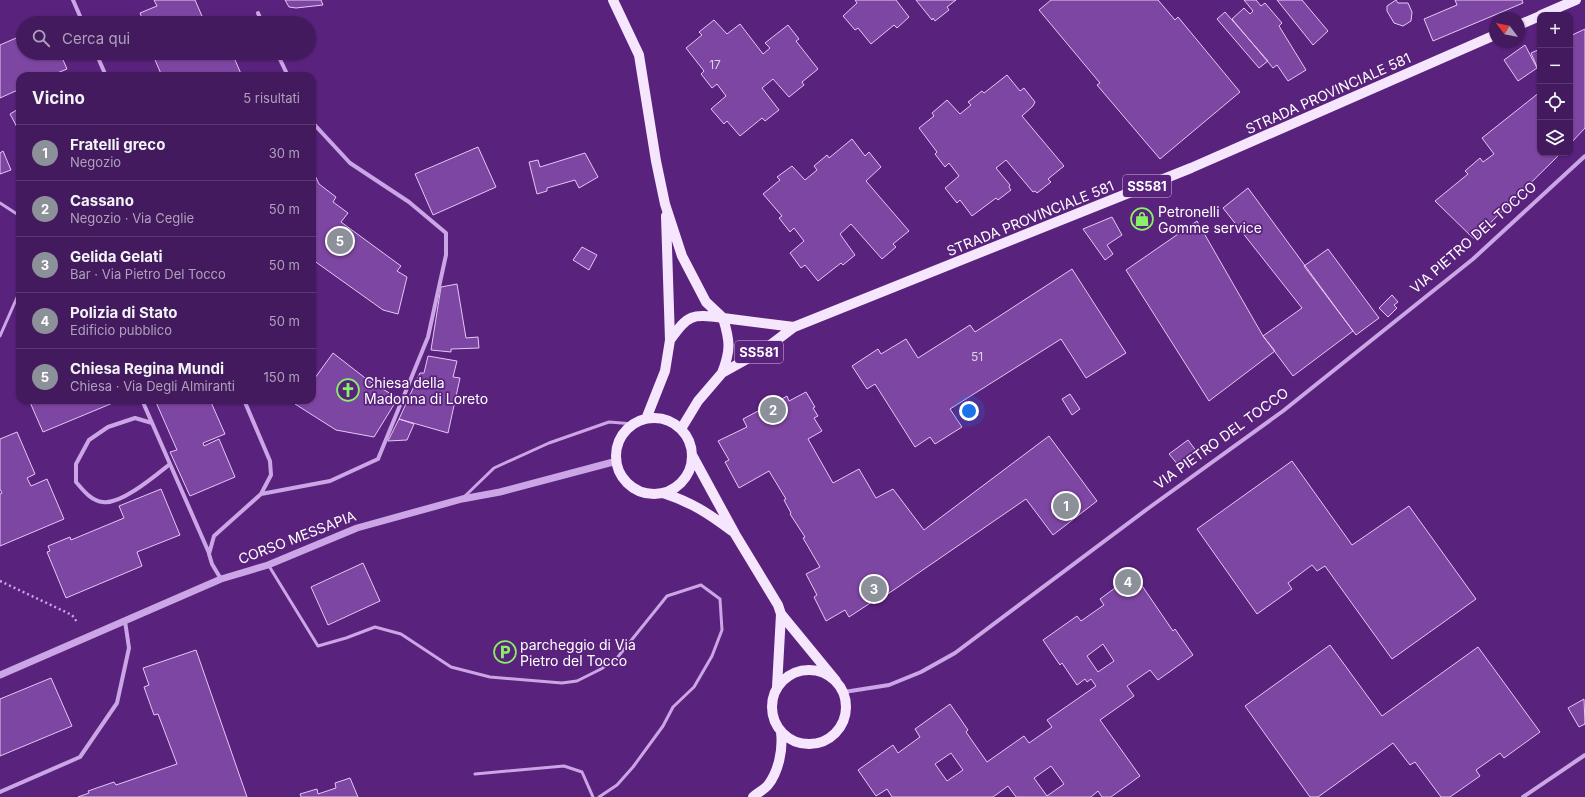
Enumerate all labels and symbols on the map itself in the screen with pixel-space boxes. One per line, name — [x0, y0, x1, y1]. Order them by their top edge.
north arrow — [1489, 12, 1525, 48]
street label: STRADA PROVINCIALE 581 — [1243, 49, 1413, 137]
house number: 17 — [709, 57, 721, 72]
road number: SS581 — [1123, 175, 1171, 197]
street label: STRADA PROVINCIALE 581 — [944, 177, 1116, 259]
street label: VIA PIETRO DEL TOCCO — [1406, 178, 1540, 296]
place label: Petronelli Gomme service — [1158, 203, 1262, 236]
shop icon: Petronelli Gomme service — [1129, 206, 1155, 232]
pin: 5 — [327, 226, 353, 256]
road number: SS581 — [735, 341, 783, 363]
house number: 51 — [971, 349, 983, 364]
place label: Chiesa della Madonna di Loreto — [364, 374, 488, 407]
church icon: Chiesa della Madonna di Loreto — [335, 377, 361, 403]
street label: VIA PIETRO DEL TOCCO — [1151, 384, 1291, 492]
pin: 2 — [760, 395, 786, 425]
your location — [959, 401, 979, 421]
pin: 1 — [1053, 491, 1079, 521]
street label: CORSO MESSAPIA — [236, 507, 359, 567]
pin: 4 — [1115, 567, 1141, 597]
pin: 3 — [861, 574, 887, 604]
place label: parcheggio di Via Pietro del Tocco — [520, 636, 636, 669]
parking icon: parcheggio di Via Pietro del Tocco — [492, 639, 518, 665]

